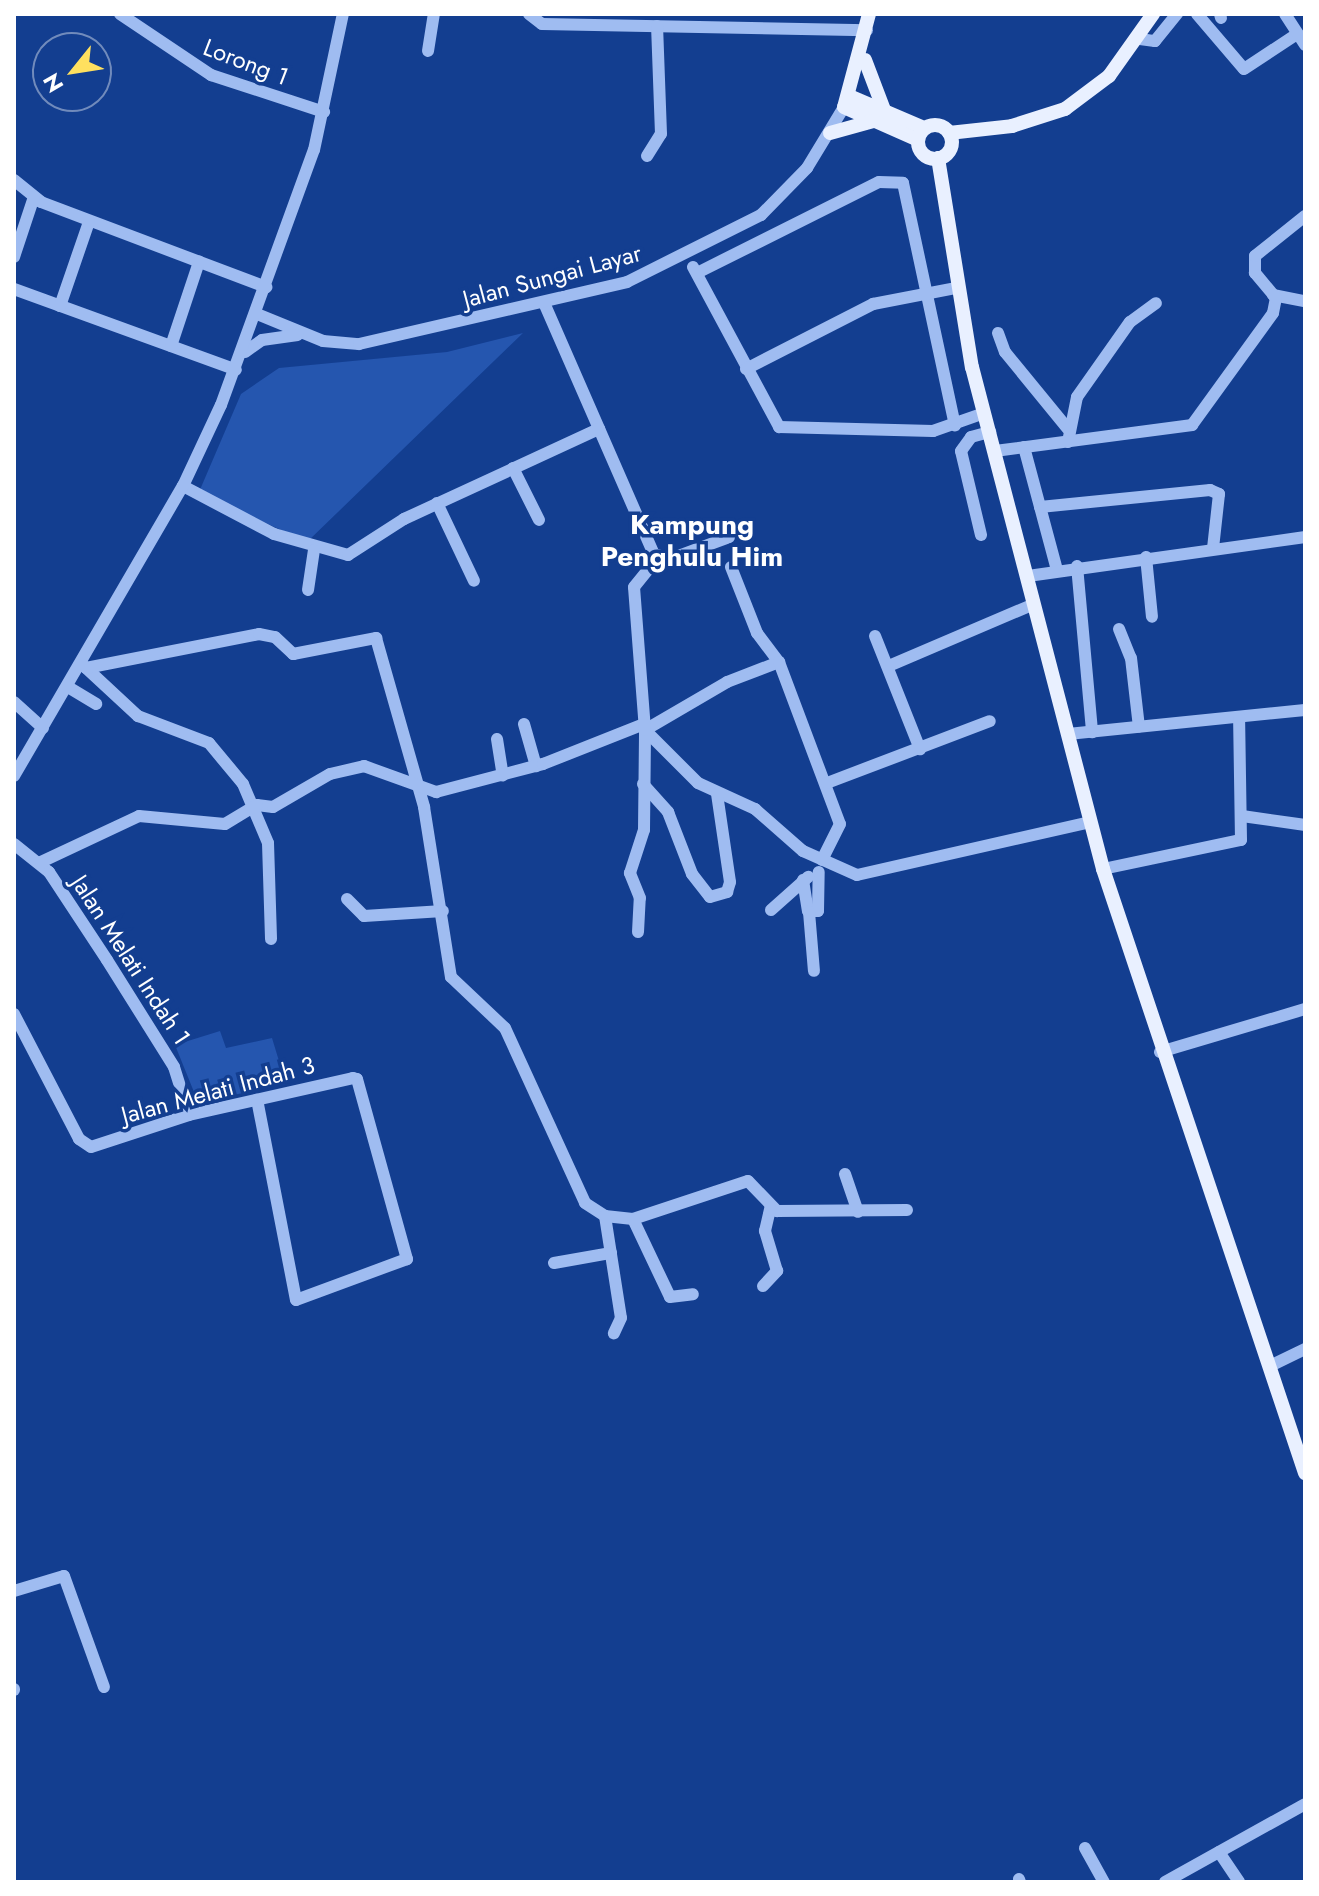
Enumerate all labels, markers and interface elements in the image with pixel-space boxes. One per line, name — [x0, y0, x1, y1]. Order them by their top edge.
north arrow — [32, 32, 112, 112]
street label: Lorong 1 — [199, 33, 293, 91]
text: N — [35, 67, 71, 99]
street label: Jalan Sungai Layar — [460, 238, 644, 314]
district label: Kampung Penghulu Him — [601, 508, 783, 574]
street label: Jalan Melati Indah 1 — [65, 870, 197, 1050]
street label: Jalan Melati Indah 3 — [118, 1050, 318, 1130]

